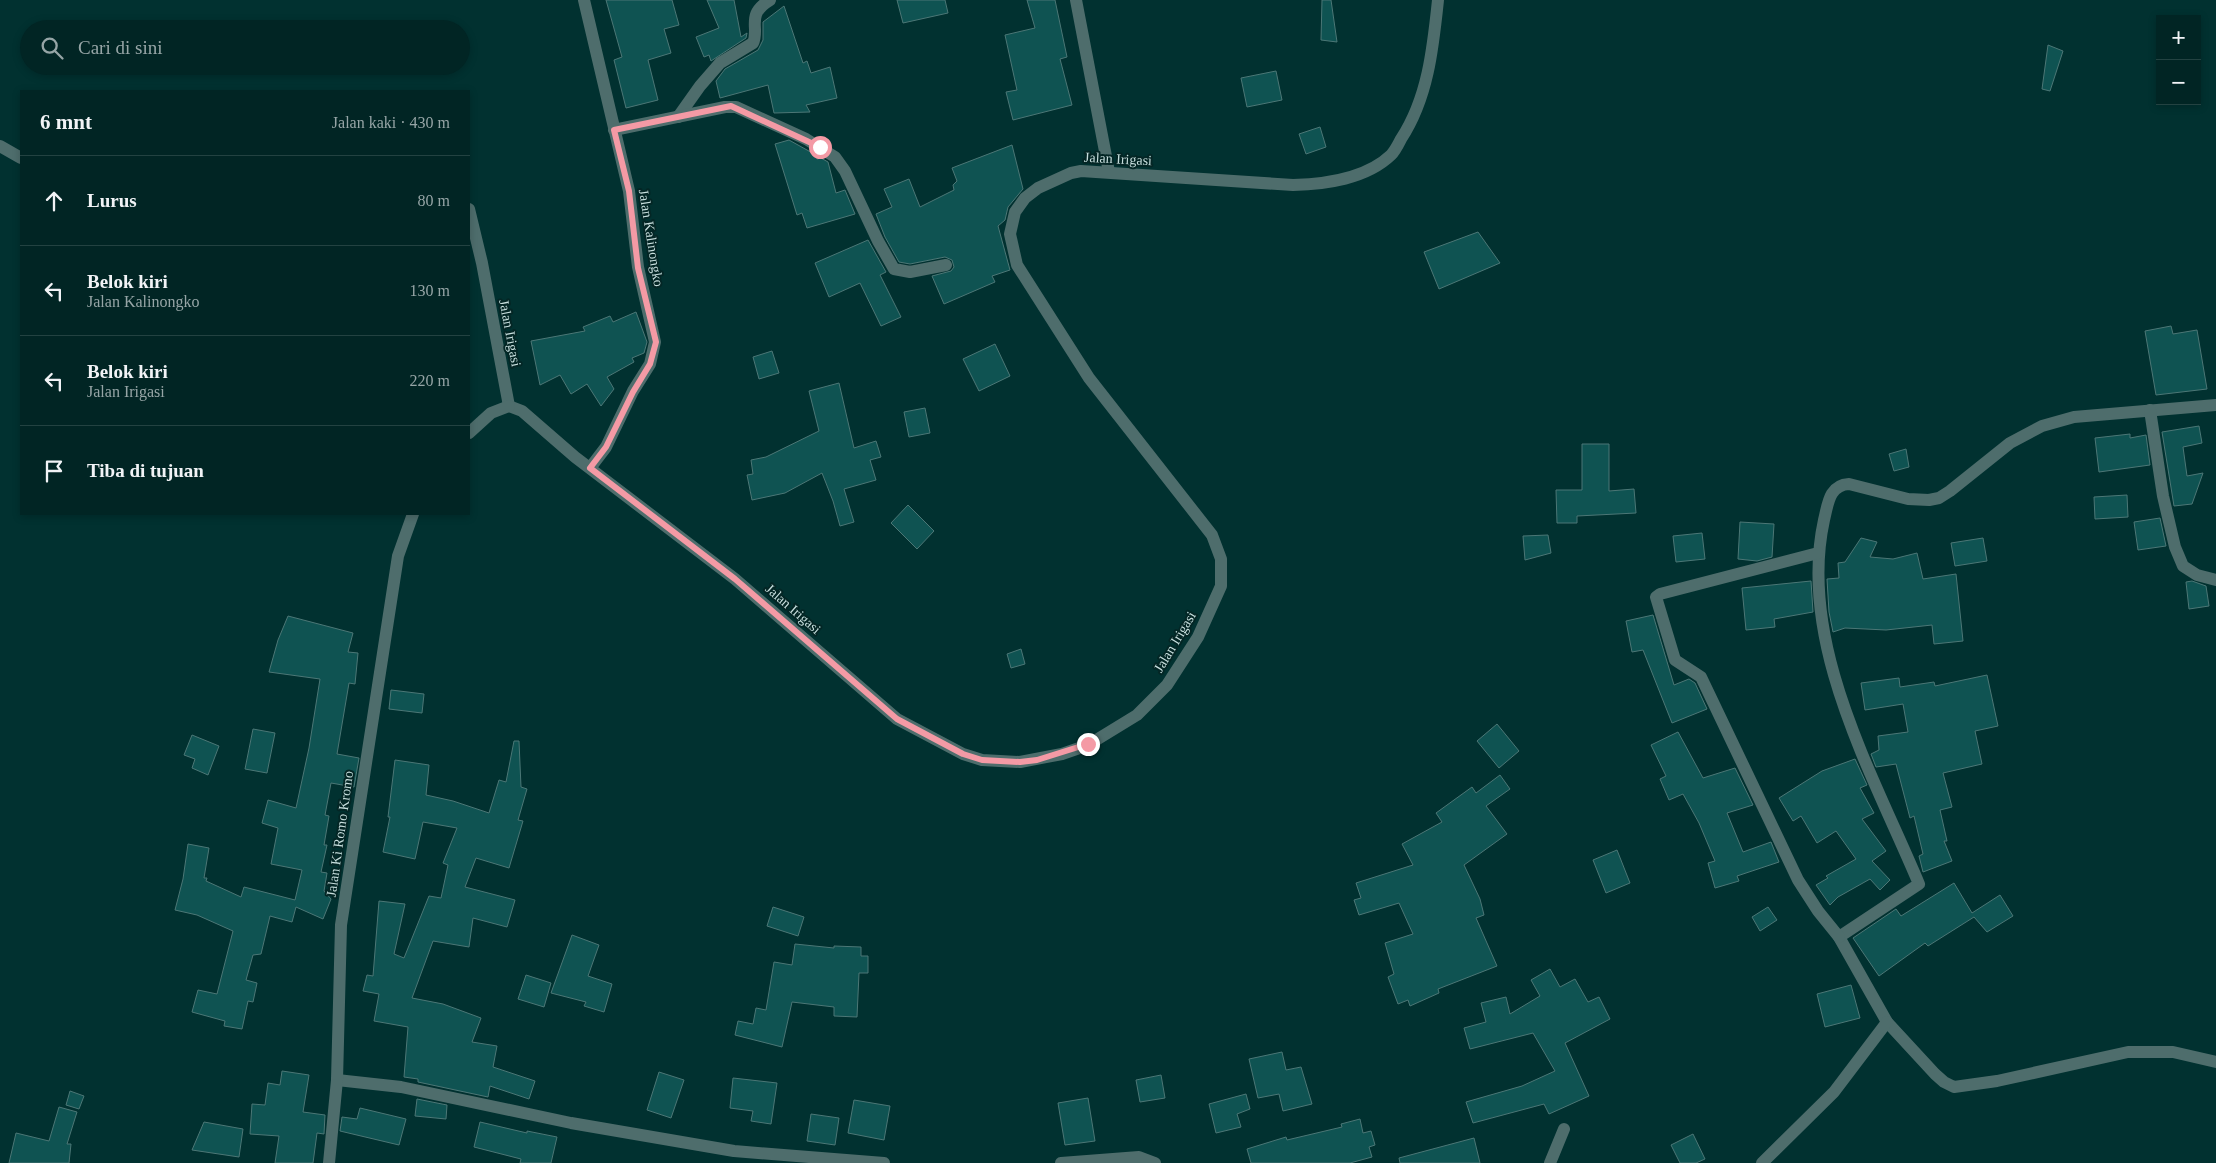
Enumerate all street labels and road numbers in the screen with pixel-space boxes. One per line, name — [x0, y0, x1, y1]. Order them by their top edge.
street label: Jalan Irigasi — [1084, 150, 1152, 168]
street label: Jalan Kalinongko — [636, 188, 666, 288]
street label: Jalan Irigasi — [496, 298, 524, 368]
street label: Jalan Irigasi — [762, 581, 824, 637]
street label: Jalan Irigasi — [1151, 609, 1199, 675]
street label: Jalan Ki Romo Kromo — [324, 770, 356, 898]

